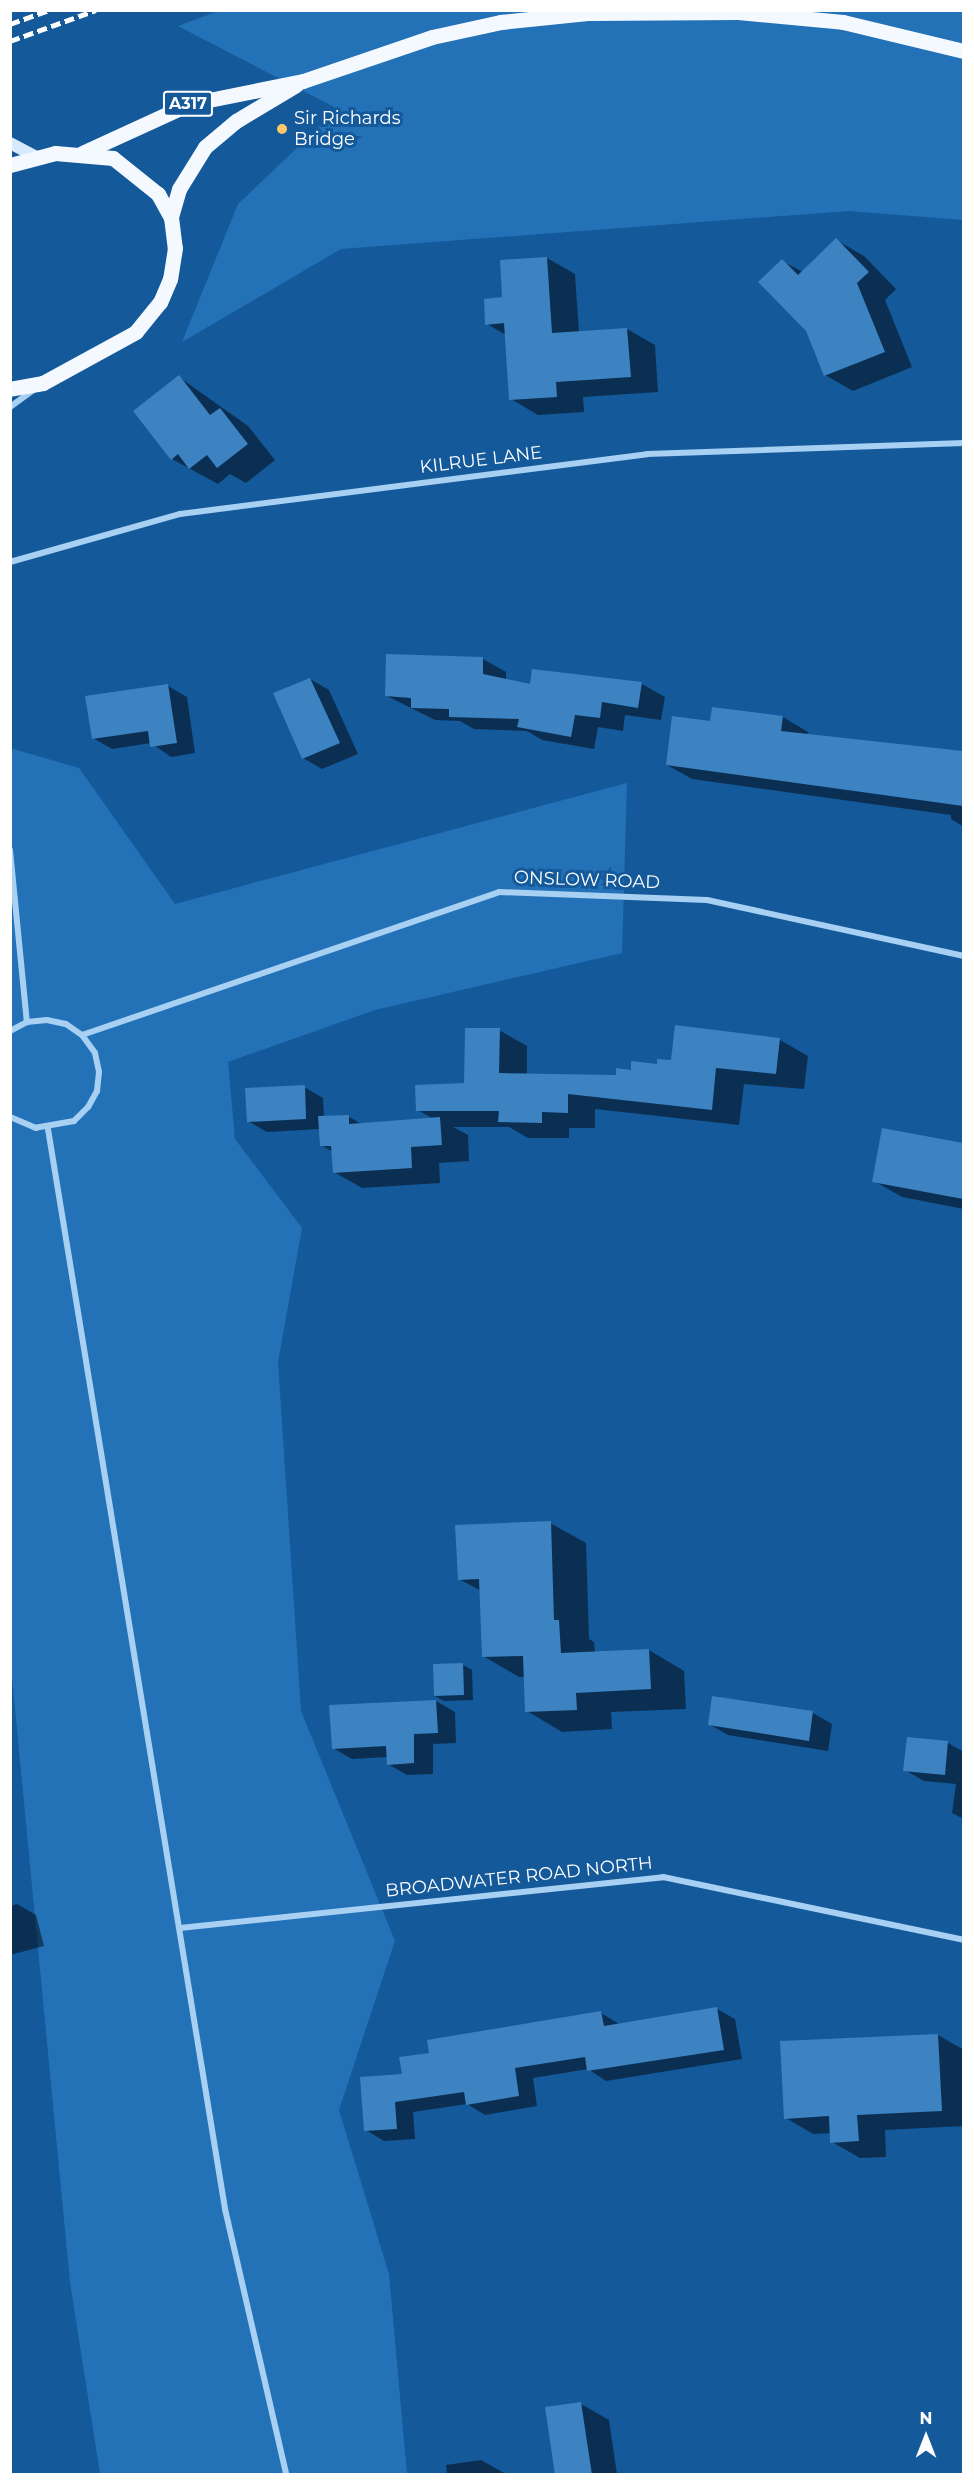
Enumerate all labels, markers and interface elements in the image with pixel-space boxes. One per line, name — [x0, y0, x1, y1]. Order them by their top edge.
road number: A317 — [162, 91, 213, 117]
place label: Sir Richards Bridge — [294, 108, 400, 150]
marker: Sir Richards Bridge — [275, 122, 289, 136]
street label: KILRUE LANE — [419, 442, 543, 478]
street label: ONSLOW ROAD — [514, 867, 660, 893]
street label: BROADWATER ROAD NORTH — [384, 1852, 654, 1902]
north arrow — [896, 2407, 956, 2467]
text: N — [920, 2409, 932, 2428]

